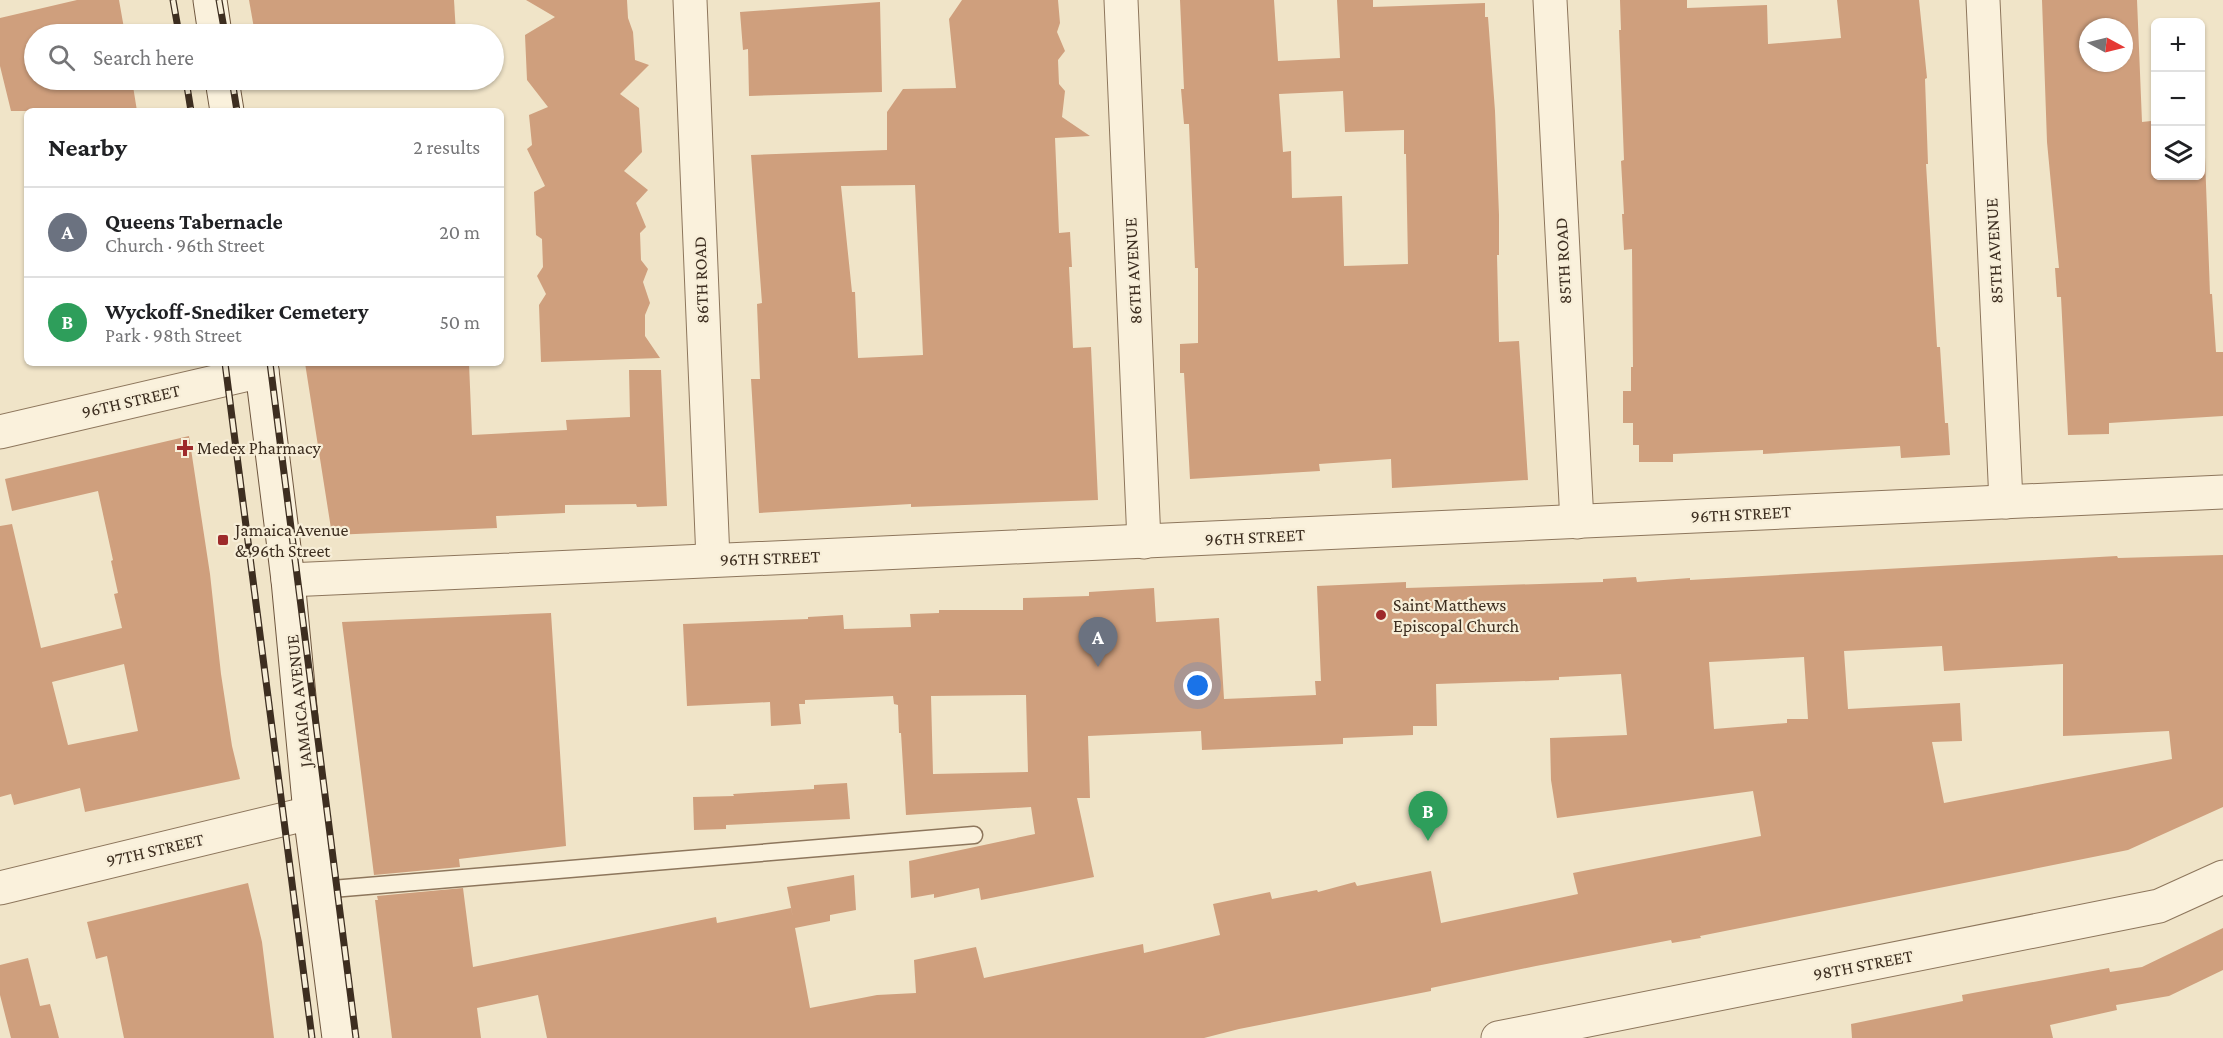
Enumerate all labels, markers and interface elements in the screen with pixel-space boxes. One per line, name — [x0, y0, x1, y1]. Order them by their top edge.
north arrow — [2079, 18, 2133, 72]
map controls — [2151, 18, 2205, 180]
button: + — [2151, 18, 2205, 72]
search box — [24, 24, 504, 90]
icon: search — [45, 41, 78, 74]
text: Search here — [93, 45, 194, 70]
button: − — [2151, 72, 2205, 126]
button: layers — [2151, 126, 2205, 180]
text: Nearby — [48, 133, 127, 162]
text: 2 results — [413, 136, 480, 158]
street label: 85TH AVENUE — [1981, 197, 2007, 304]
text: Queens Tabernacle — [105, 209, 283, 234]
street label: 86TH AVENUE — [1120, 217, 1146, 325]
street label: 85TH ROAD — [1551, 217, 1575, 305]
text: A — [62, 221, 73, 243]
text: 20 m — [439, 221, 480, 243]
text: Church · 96th Street — [105, 234, 264, 256]
street label: 86TH ROAD — [689, 236, 713, 324]
text: Wyckoff-Snediker Cemetery — [105, 299, 368, 324]
text: B — [62, 311, 73, 333]
text: 50 m — [439, 311, 480, 333]
text: Park · 98th Street — [105, 324, 242, 346]
street label: 96TH STREET — [80, 380, 182, 422]
place label: Medex Pharmacy — [197, 438, 322, 458]
marker: Medex Pharmacy — [178, 441, 192, 455]
street label: 96TH STREET — [1690, 501, 1792, 527]
place label: Jamaica Avenue & 96th Street — [233, 520, 348, 561]
street label: 96TH STREET — [1204, 524, 1306, 550]
marker: Jamaica Avenue & 96th Street — [216, 533, 230, 547]
street label: 96TH STREET — [719, 546, 821, 570]
place label: Saint Matthews Episcopal Church — [1393, 595, 1519, 636]
marker: Saint Matthews Episcopal Church — [1374, 608, 1388, 622]
pin: A — [1078, 618, 1118, 667]
street label: JAMAICA AVENUE — [282, 633, 316, 770]
your location — [1183, 671, 1212, 700]
pin: B — [1408, 792, 1448, 841]
street label: 97TH STREET — [104, 829, 206, 871]
street label: 98TH STREET — [1811, 946, 1915, 984]

